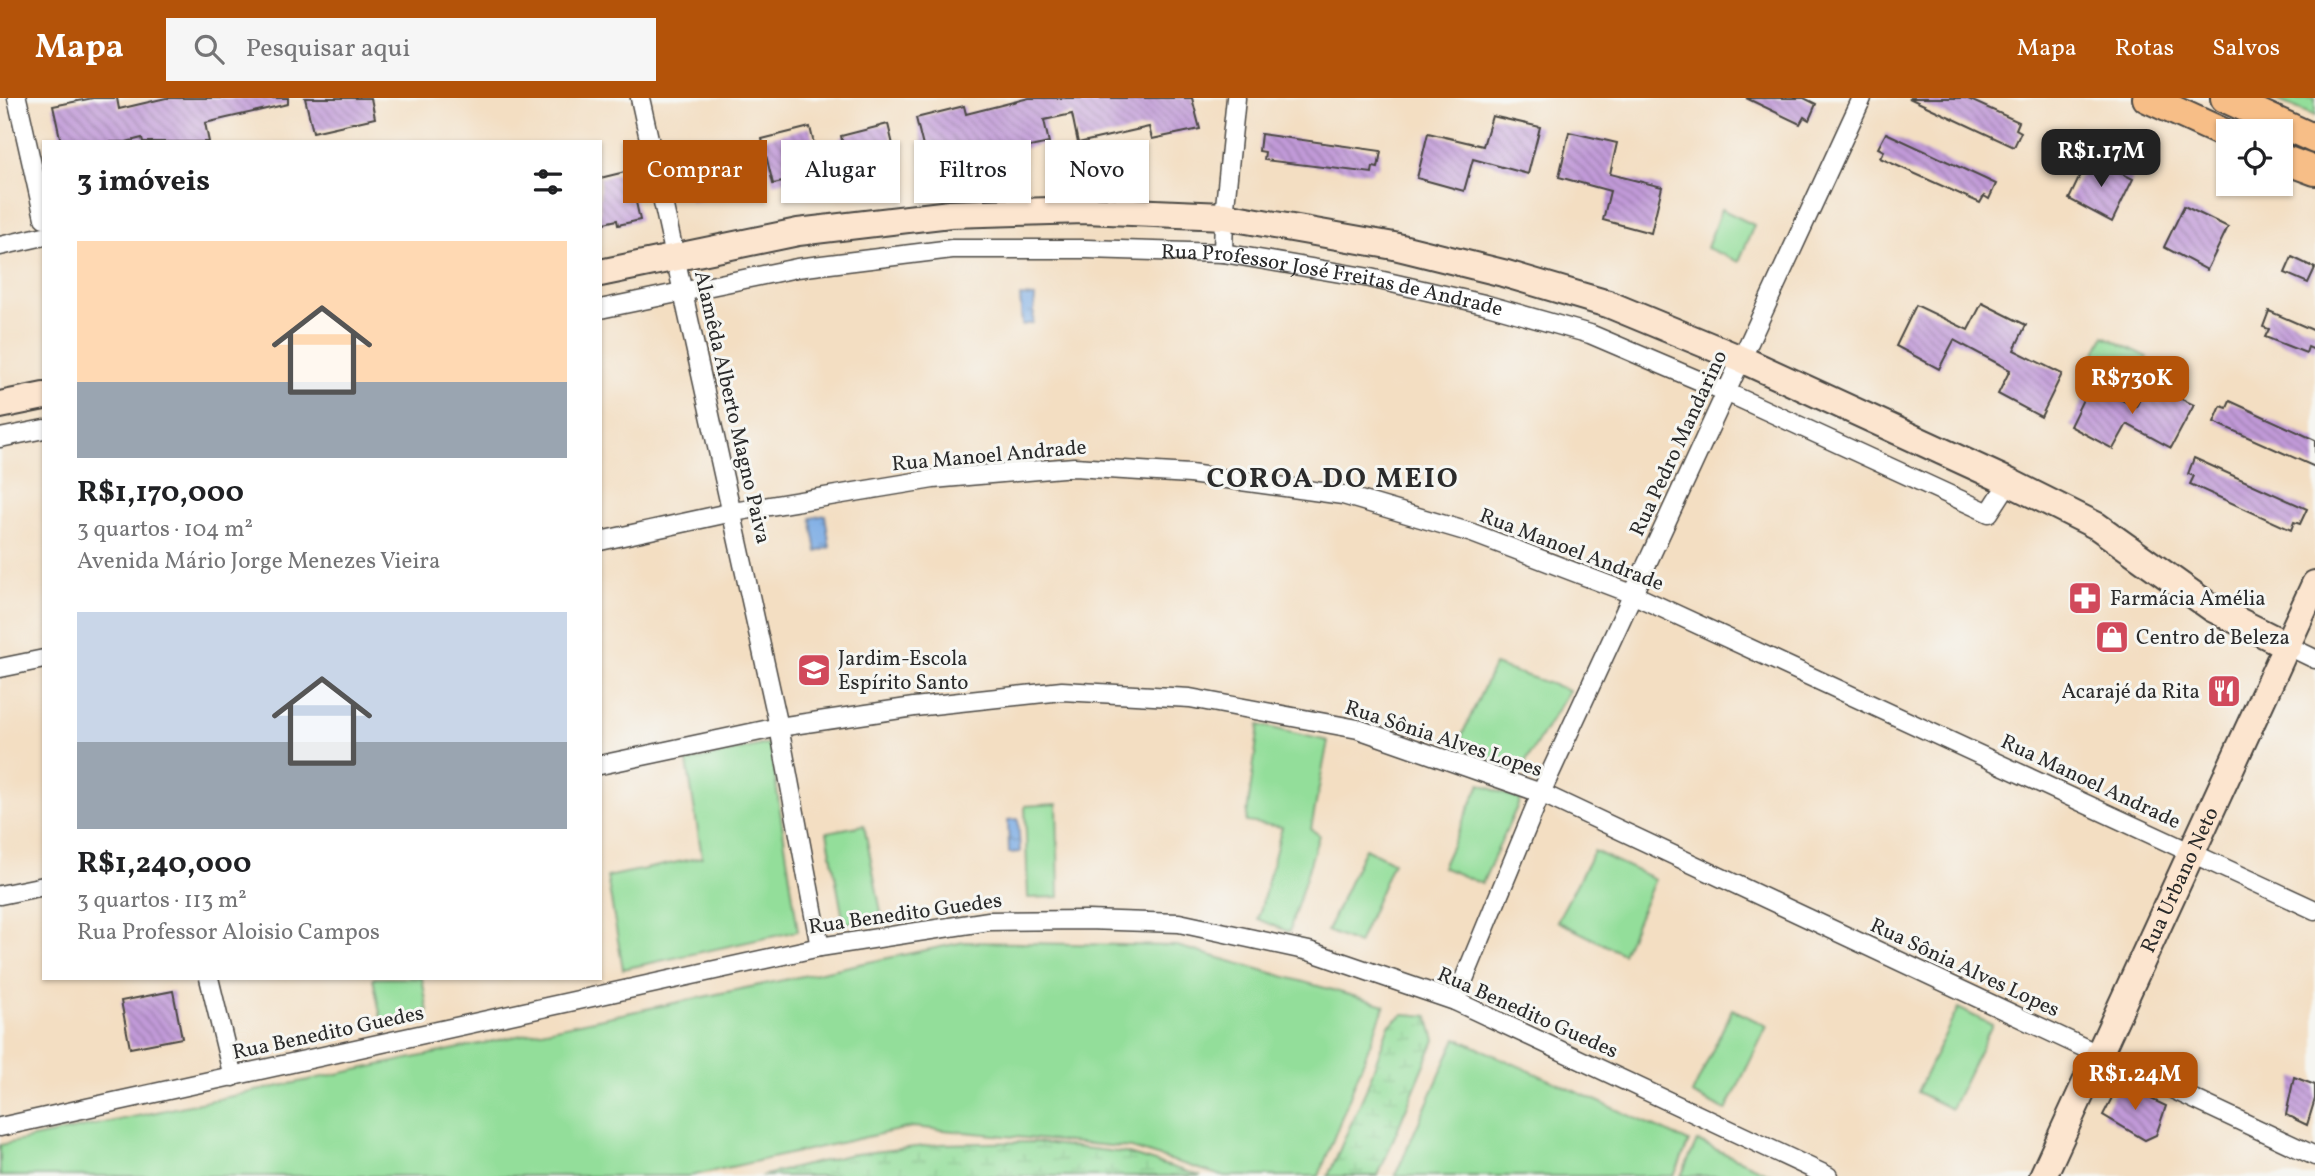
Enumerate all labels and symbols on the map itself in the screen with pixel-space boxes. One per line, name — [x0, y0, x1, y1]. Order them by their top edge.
pin: R$1.17M — [2036, 130, 2166, 189]
street label: Rua Professor José Freitas de Andrade — [1160, 238, 1506, 325]
street label: Alamêda Alberto Magno Paiva — [686, 268, 777, 547]
street label: Rua Pedro Mandarino — [1623, 346, 1735, 541]
pin: R$730K — [2075, 356, 2189, 416]
street label: Rua Manoel Andrade — [891, 434, 1088, 479]
district label: COROA DO MEIO — [1206, 460, 1460, 499]
street label: Rua Manoel Andrade — [1475, 502, 1668, 599]
pharmacy icon: Farmácia Amélia — [2066, 579, 2104, 617]
place label: Farmácia Amélia — [2110, 585, 2266, 614]
shop icon: Centro de Beleza — [2093, 618, 2131, 656]
place label: Centro de Beleza — [2136, 624, 2290, 653]
place label: Jardim-Escola Espírito Santo — [838, 645, 969, 698]
school or university icon: Jardim-Escola Espírito Santo — [795, 651, 833, 689]
restaurant icon: Acarajé da Rita — [2205, 672, 2243, 710]
place label: Acarajé da Rita — [2061, 678, 2200, 707]
street label: Rua Sônia Alves Lopes — [1341, 694, 1546, 785]
street label: Rua Manoel Andrade — [1996, 728, 2185, 837]
street label: Rua Urbano Neto — [2134, 803, 2227, 958]
street label: Rua Benedito Guedes — [807, 887, 1004, 942]
street label: Rua Sônia Alves Lopes — [1865, 912, 2064, 1025]
street label: Rua Benedito Guedes — [1432, 960, 1622, 1066]
street label: Rua Benedito Guedes — [230, 999, 427, 1068]
pin: R$1.24M — [2070, 1052, 2200, 1112]

